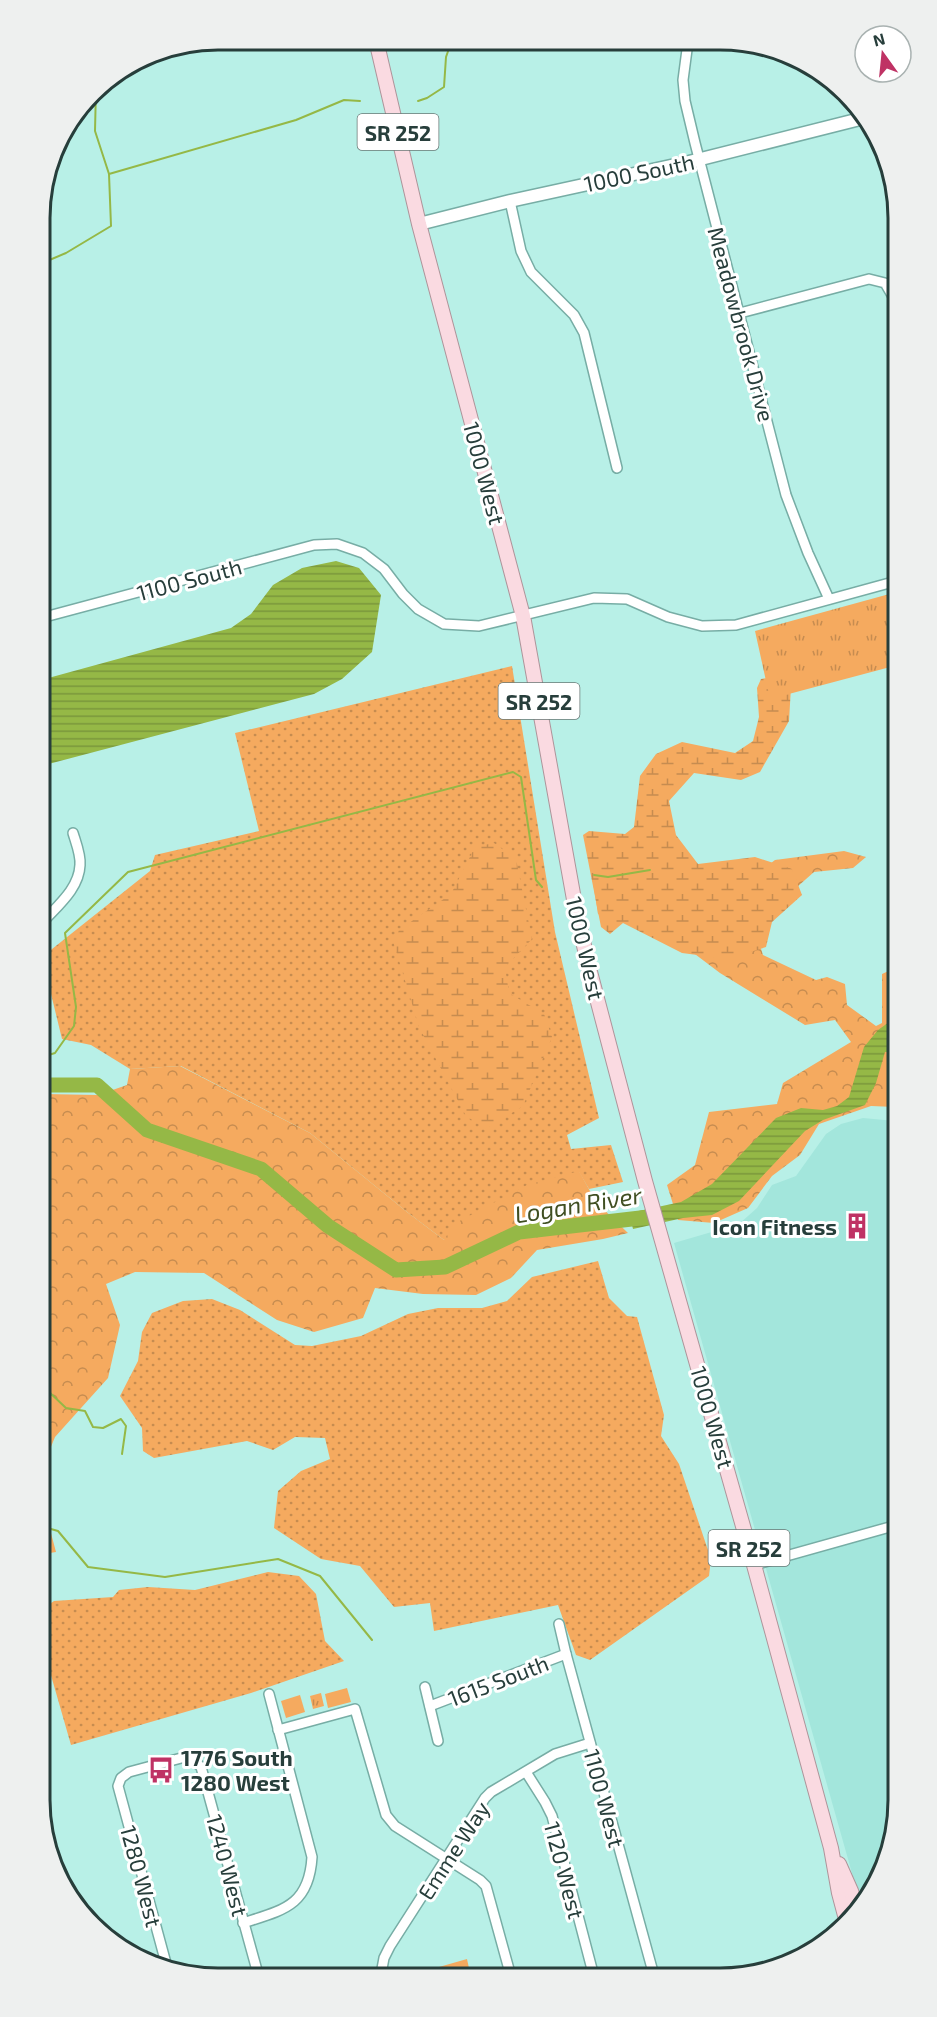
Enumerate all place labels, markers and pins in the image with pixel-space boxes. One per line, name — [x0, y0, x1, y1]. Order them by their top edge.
building icon: Icon Fitness — [842, 1211, 872, 1241]
place label: Icon Fitness — [712, 1213, 837, 1239]
place label: 1776 South 1280 West — [181, 1744, 293, 1795]
bus stop icon: 1776 South 1280 West — [146, 1755, 176, 1785]

